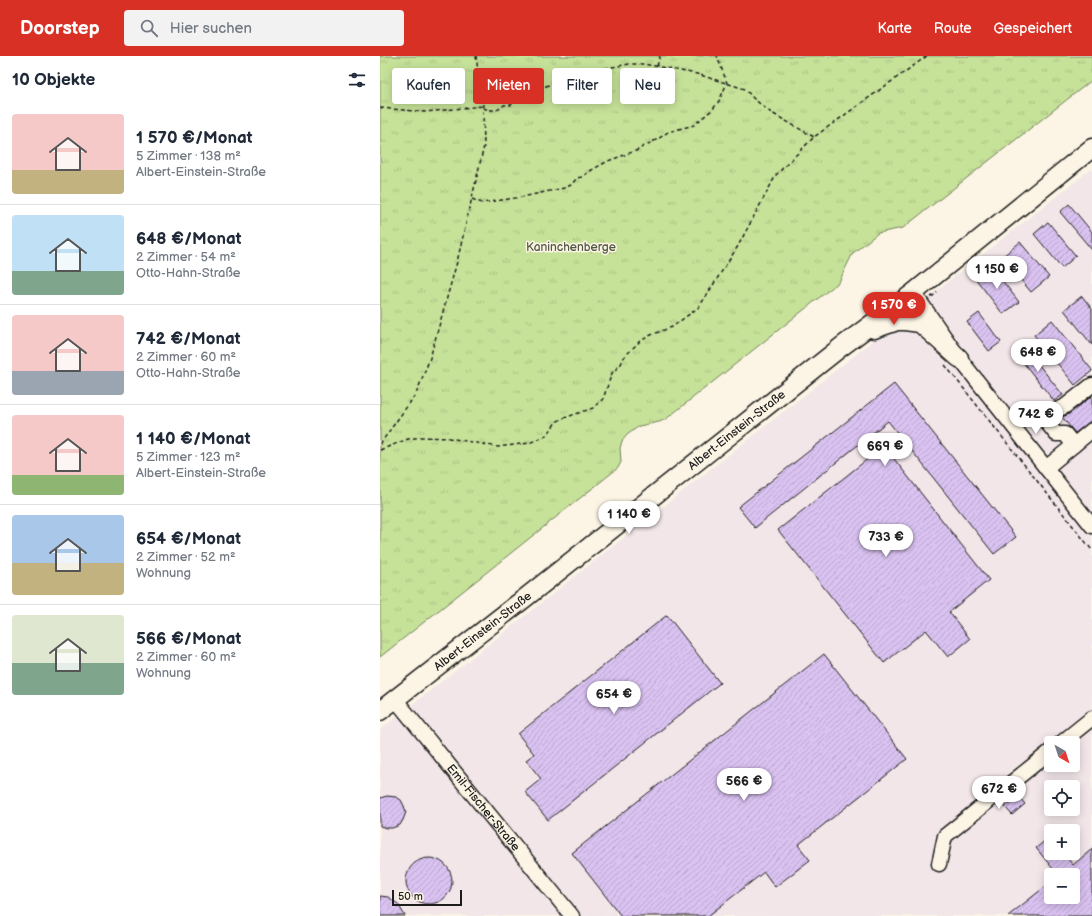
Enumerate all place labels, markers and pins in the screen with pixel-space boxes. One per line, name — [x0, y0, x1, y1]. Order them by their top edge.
pin: 1 150 € — [960, 256, 1034, 290]
pin: 1 570 € — [857, 292, 931, 326]
pin: 648 € — [1010, 339, 1066, 373]
pin: 742 € — [1008, 401, 1064, 435]
pin: 669 € — [857, 433, 913, 467]
pin: 1 140 € — [592, 501, 666, 535]
pin: 733 € — [858, 524, 914, 558]
pin: 654 € — [586, 681, 642, 715]
pin: 566 € — [716, 768, 772, 802]
pin: 672 € — [971, 776, 1027, 810]

